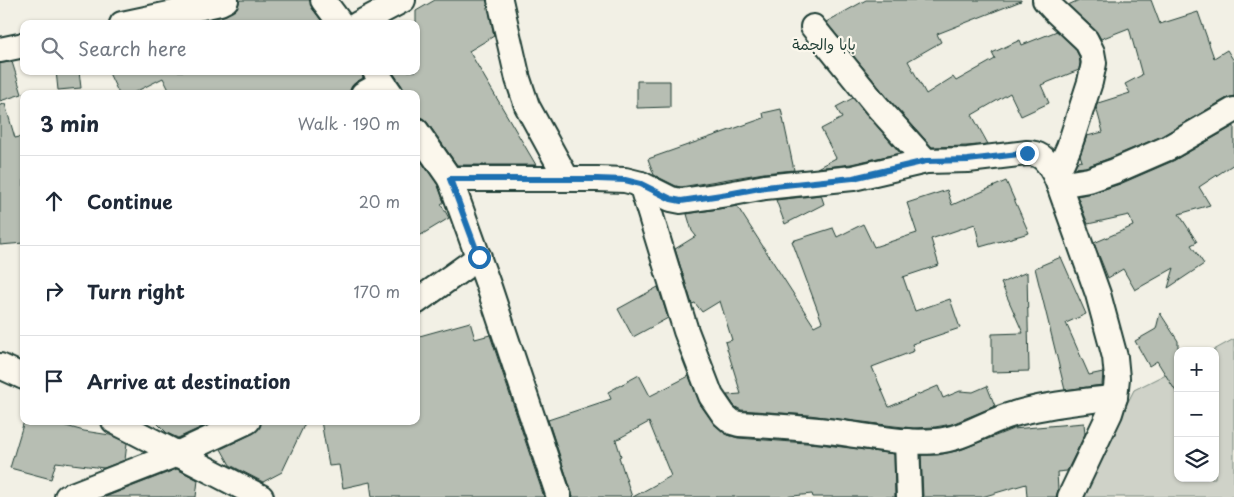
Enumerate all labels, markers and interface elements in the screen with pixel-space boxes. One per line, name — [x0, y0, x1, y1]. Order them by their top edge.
search box — [20, 20, 420, 75]
district label: بابا والجمة — [792, 32, 856, 55]
icon: search — [38, 34, 66, 62]
text: Search here — [78, 34, 187, 62]
text: 3 min — [40, 107, 99, 139]
text: Walk · 190 m — [298, 111, 400, 135]
route end — [1016, 142, 1039, 165]
icon: ahead — [40, 187, 68, 215]
text: Continue — [87, 187, 173, 215]
text: 20 m — [359, 189, 400, 213]
route start — [468, 246, 491, 269]
icon: right — [40, 277, 68, 305]
text: Turn right — [87, 277, 185, 305]
text: 170 m — [354, 279, 400, 303]
map controls — [1174, 347, 1219, 482]
button: + — [1174, 347, 1219, 392]
icon: arrive — [40, 367, 68, 395]
text: Arrive at destination — [87, 367, 291, 395]
button: − — [1174, 392, 1219, 437]
button: layers — [1174, 437, 1219, 482]

